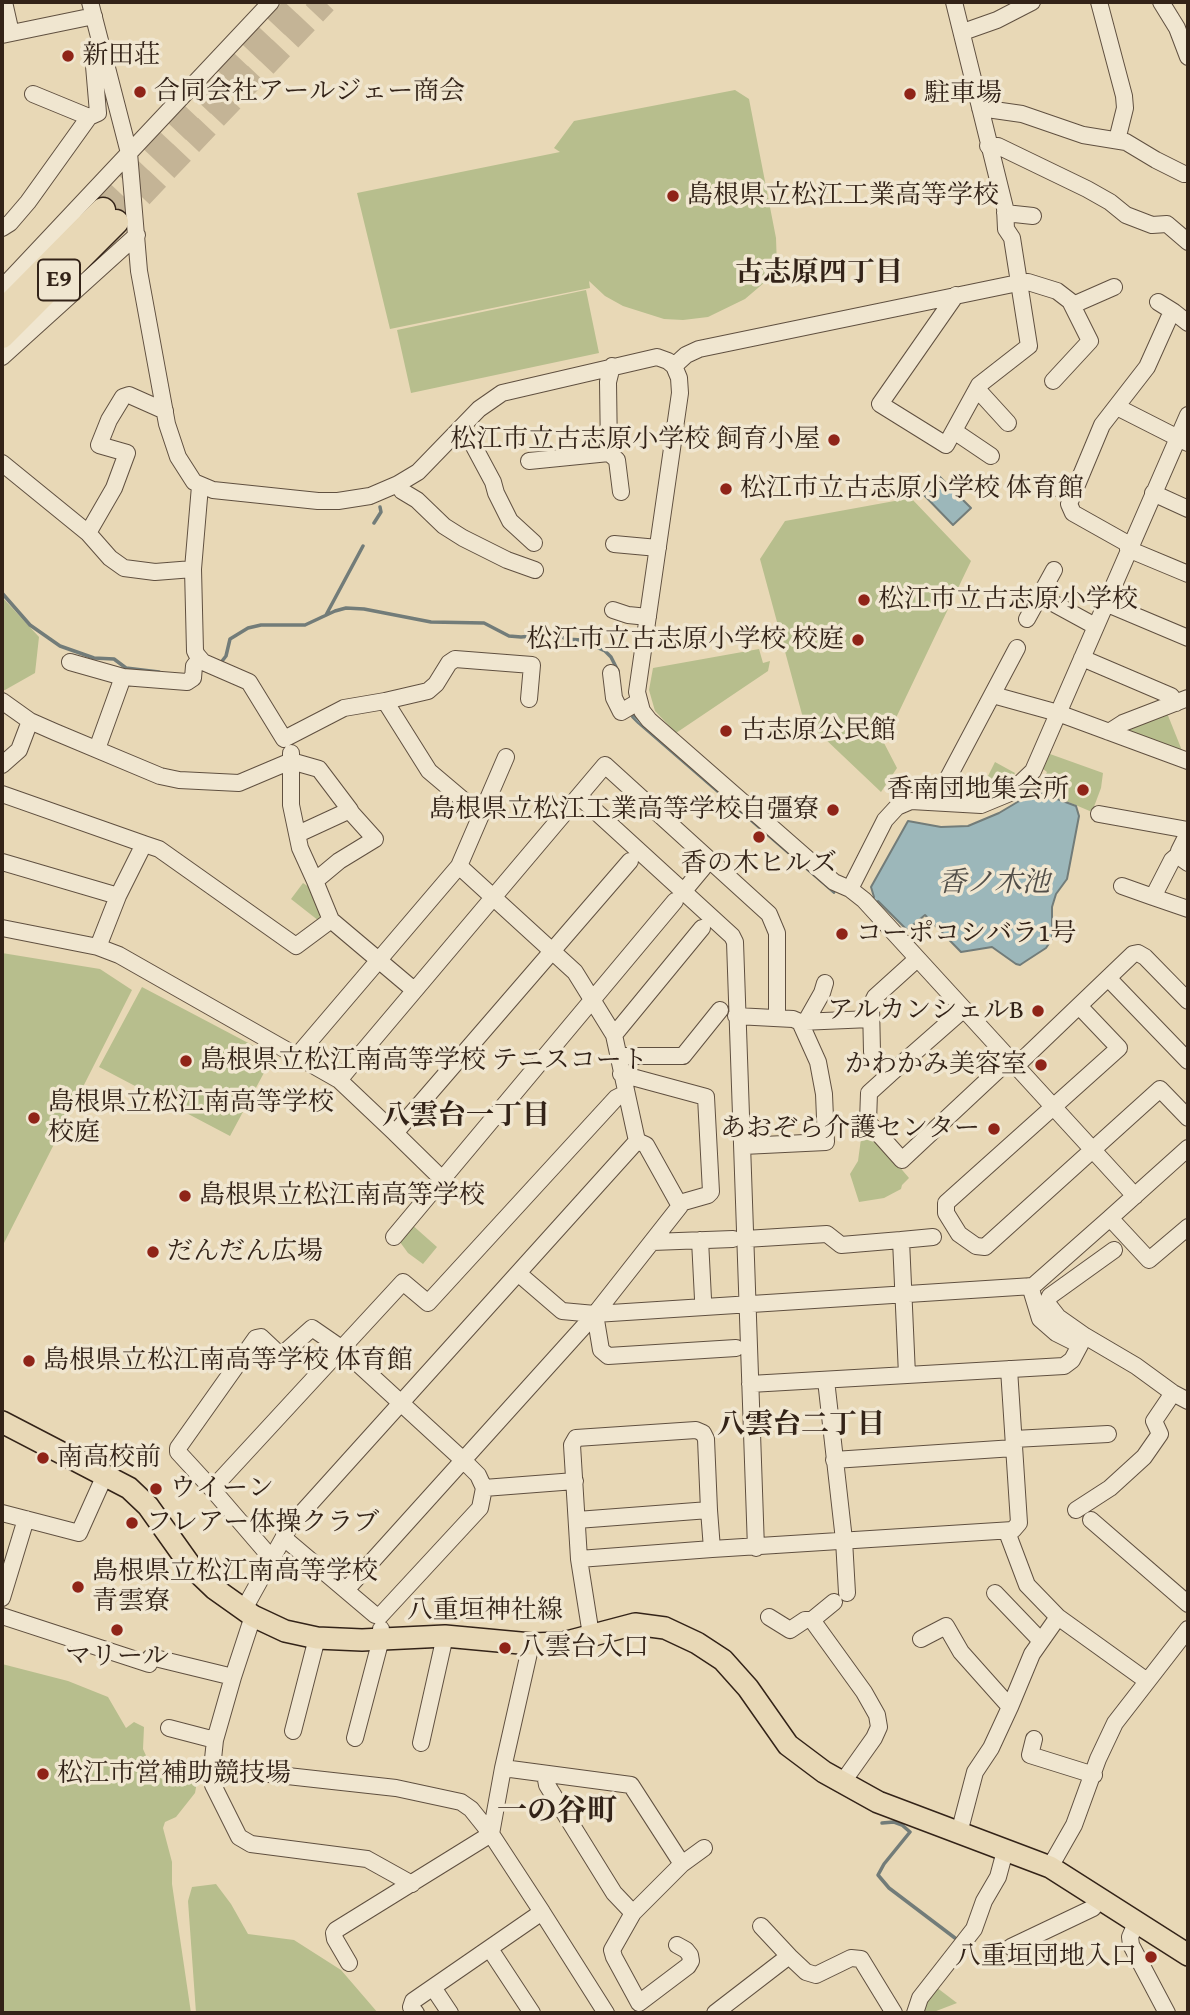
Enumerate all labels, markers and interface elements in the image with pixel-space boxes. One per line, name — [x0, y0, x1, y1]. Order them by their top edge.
place label: 新田荘 — [82, 40, 160, 72]
marker: 新田荘 — [60, 48, 76, 64]
place label: 合同会社アールジェー商会 — [154, 76, 465, 108]
place label: 駐車場 — [924, 78, 1002, 110]
marker: 合同会社アールジェー商会 — [132, 84, 148, 100]
marker: 駐車場 — [902, 86, 918, 102]
place label: 島根県立松江工業高等学校 — [687, 180, 999, 212]
marker: 島根県立松江工業高等学校 — [665, 188, 681, 204]
district label: 古志原四丁目 — [735, 257, 903, 291]
road number: E9 — [38, 260, 80, 300]
place label: 松江市立古志原小学校 飼育小屋 — [450, 424, 820, 456]
marker: 松江市立古志原小学校 飼育小屋 — [826, 432, 842, 448]
place label: 松江市立古志原小学校 体育館 — [740, 473, 1084, 505]
marker: 松江市立古志原小学校 体育館 — [718, 481, 734, 497]
place label: 松江市立古志原小学校 — [878, 584, 1138, 616]
marker: 松江市立古志原小学校 — [856, 592, 872, 608]
place label: 松江市立古志原小学校 校庭 — [526, 624, 844, 656]
marker: 松江市立古志原小学校 校庭 — [850, 632, 866, 648]
place label: 古志原公民館 — [740, 715, 896, 747]
marker: 古志原公民館 — [718, 723, 734, 739]
place label: 香南団地集会所 — [887, 774, 1069, 806]
marker: 香南団地集会所 — [1075, 782, 1091, 798]
place label: 島根県立松江工業高等学校自彊寮 — [429, 794, 819, 826]
marker: 島根県立松江工業高等学校自彊寮 — [825, 802, 841, 818]
marker: 香の木ヒルズ — [751, 829, 767, 845]
place label: 香の木ヒルズ — [681, 848, 837, 880]
water label: 香ノ木池 — [938, 867, 1050, 901]
place label: コーポコシバラ1号 — [856, 918, 1077, 950]
marker: コーポコシバラ1号 — [834, 926, 850, 942]
place label: アルカンシェルB — [827, 995, 1024, 1027]
marker: アルカンシェルB — [1030, 1003, 1046, 1019]
place label: 島根県立松江南高等学校 テニスコート — [200, 1045, 648, 1077]
place label: かわかみ美容室 — [845, 1049, 1027, 1081]
marker: 島根県立松江南高等学校 テニスコート — [178, 1053, 194, 1069]
marker: かわかみ美容室 — [1033, 1057, 1049, 1073]
place label: 島根県立松江南高等学校 校庭 — [48, 1087, 334, 1148]
district label: 八雲台一丁目 — [382, 1100, 550, 1134]
marker: 島根県立松江南高等学校 校庭 — [26, 1110, 42, 1126]
place label: あおぞら介護センター — [720, 1113, 980, 1145]
marker: あおぞら介護センター — [986, 1121, 1002, 1137]
place label: 島根県立松江南高等学校 — [199, 1180, 485, 1212]
marker: 島根県立松江南高等学校 — [177, 1188, 193, 1204]
place label: だんだん広場 — [167, 1236, 323, 1268]
marker: だんだん広場 — [145, 1244, 161, 1260]
place label: 島根県立松江南高等学校 体育館 — [43, 1345, 413, 1377]
marker: 島根県立松江南高等学校 体育館 — [21, 1353, 37, 1369]
district label: 八雲台二丁目 — [717, 1409, 885, 1443]
place label: 南高校前 — [57, 1442, 161, 1474]
marker: 南高校前 — [35, 1450, 51, 1466]
place label: ウイーン — [170, 1473, 274, 1505]
marker: ウイーン — [148, 1481, 164, 1497]
place label: フレアー体操クラブ — [146, 1507, 379, 1539]
marker: フレアー体操クラブ — [124, 1515, 140, 1531]
place label: 島根県立松江南高等学校 青雲寮 — [92, 1556, 378, 1618]
marker: 島根県立松江南高等学校 青雲寮 — [70, 1579, 86, 1595]
street label: 八重垣神社線 — [407, 1595, 563, 1627]
marker: マリール — [109, 1622, 125, 1638]
place label: 八雲台入口 — [519, 1632, 649, 1664]
marker: 八雲台入口 — [497, 1640, 513, 1656]
place label: マリール — [65, 1641, 169, 1673]
place label: 松江市営補助競技場 — [57, 1758, 291, 1790]
marker: 松江市営補助競技場 — [35, 1766, 51, 1782]
district label: 一の谷町 — [497, 1794, 617, 1830]
place label: 八重垣団地入口 — [955, 1941, 1137, 1973]
marker: 八重垣団地入口 — [1143, 1949, 1159, 1965]

